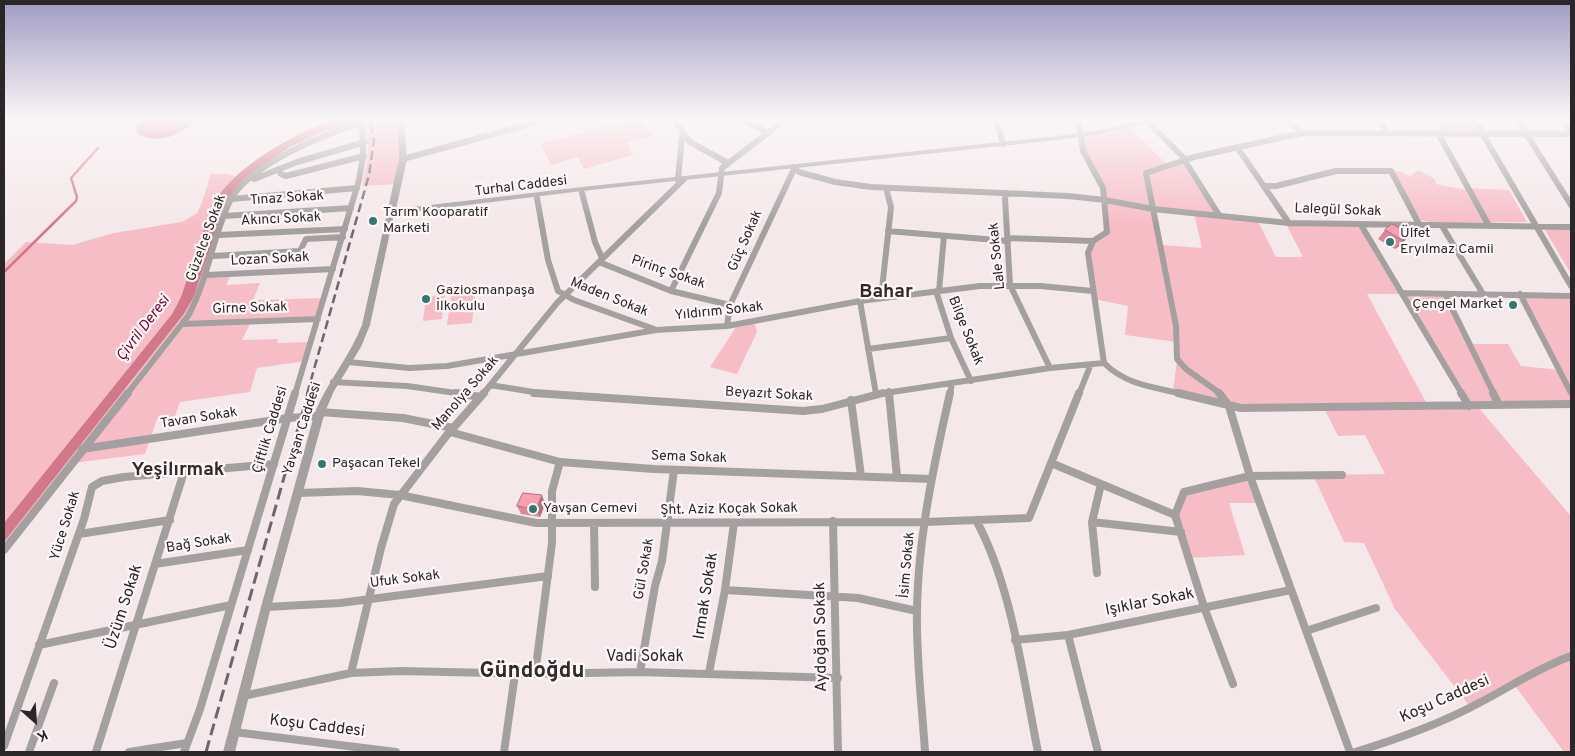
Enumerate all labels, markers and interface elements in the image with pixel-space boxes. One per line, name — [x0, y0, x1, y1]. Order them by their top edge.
street label: Turhal Caddesi — [474, 173, 568, 201]
street label: Tınaz Sokak — [249, 188, 325, 210]
street label: Güzelce Sokak — [183, 192, 231, 284]
street label: Lalegül Sokak — [1294, 201, 1382, 221]
place label: Tarım Kooparatif Marketi — [383, 205, 488, 238]
street label: Güç Sokak — [725, 208, 767, 274]
street label: Akıncı Sokak — [240, 210, 322, 230]
marker: Tarım Kooparatif Marketi — [367, 215, 379, 227]
street label: Lale Sokak — [986, 222, 1010, 290]
place label: Ülfet Eryılmaz Camii — [1400, 226, 1494, 258]
marker: Ülfet Eryılmaz Camii — [1384, 236, 1396, 248]
street label: Lozan Sokak — [230, 250, 310, 270]
street label: Pirinç Sokak — [629, 252, 707, 294]
street label: Maden Sokak — [567, 275, 651, 321]
district label: Bahar — [859, 282, 913, 304]
place label: Gaziosmanpaşa İlkokulu — [436, 283, 535, 316]
water label: Çivril Deresi — [113, 293, 175, 365]
marker: Gaziosmanpaşa İlkokulu — [420, 293, 432, 305]
street label: Bilge Sokak — [944, 294, 986, 368]
place label: Çengel Market — [1412, 297, 1503, 313]
street label: Girne Sokak — [212, 299, 288, 319]
street label: Yıldırım Sokak — [674, 299, 764, 325]
marker: Çengel Market — [1507, 299, 1519, 311]
street label: Manolya Sokak — [429, 353, 503, 435]
street label: Yavşan Caddesi — [280, 380, 326, 478]
street label: Çiftlik Caddesi — [250, 384, 292, 476]
street label: Beyazıt Sokak — [725, 384, 813, 406]
street label: Tavan Sokak — [159, 405, 239, 433]
street label: Sema Sokak — [651, 448, 727, 468]
place label: Paşacan Tekel — [332, 456, 420, 472]
marker: Paşacan Tekel — [316, 458, 328, 470]
district label: Yeşilırmak — [132, 460, 224, 482]
street label: Yüce Sokak — [47, 489, 85, 563]
street label: Şht. Aziz Koçak Sokak — [660, 500, 798, 520]
place label: Yavşan Cemevi — [543, 501, 637, 517]
marker: Yavşan Cemevi — [527, 503, 539, 515]
street label: Bağ Sokak — [165, 531, 233, 557]
street label: İsim Sokak — [897, 531, 919, 599]
street label: Gül Sokak — [631, 537, 659, 601]
street label: Irmak Sokak — [691, 551, 723, 641]
street label: Üzüm Sokak — [102, 562, 148, 652]
street label: Ufuk Sokak — [369, 567, 441, 593]
street label: Aydoğan Sokak — [811, 582, 833, 692]
street label: Işıklar Sokak — [1104, 585, 1196, 621]
street label: Vadi Sokak — [606, 648, 684, 668]
district label: Gündoğdu — [480, 660, 584, 686]
street label: Koşu Caddesi — [1397, 672, 1493, 728]
north arrow — [10, 696, 60, 746]
street label: Koşu Caddesi — [268, 712, 366, 742]
text: K — [34, 725, 50, 745]

